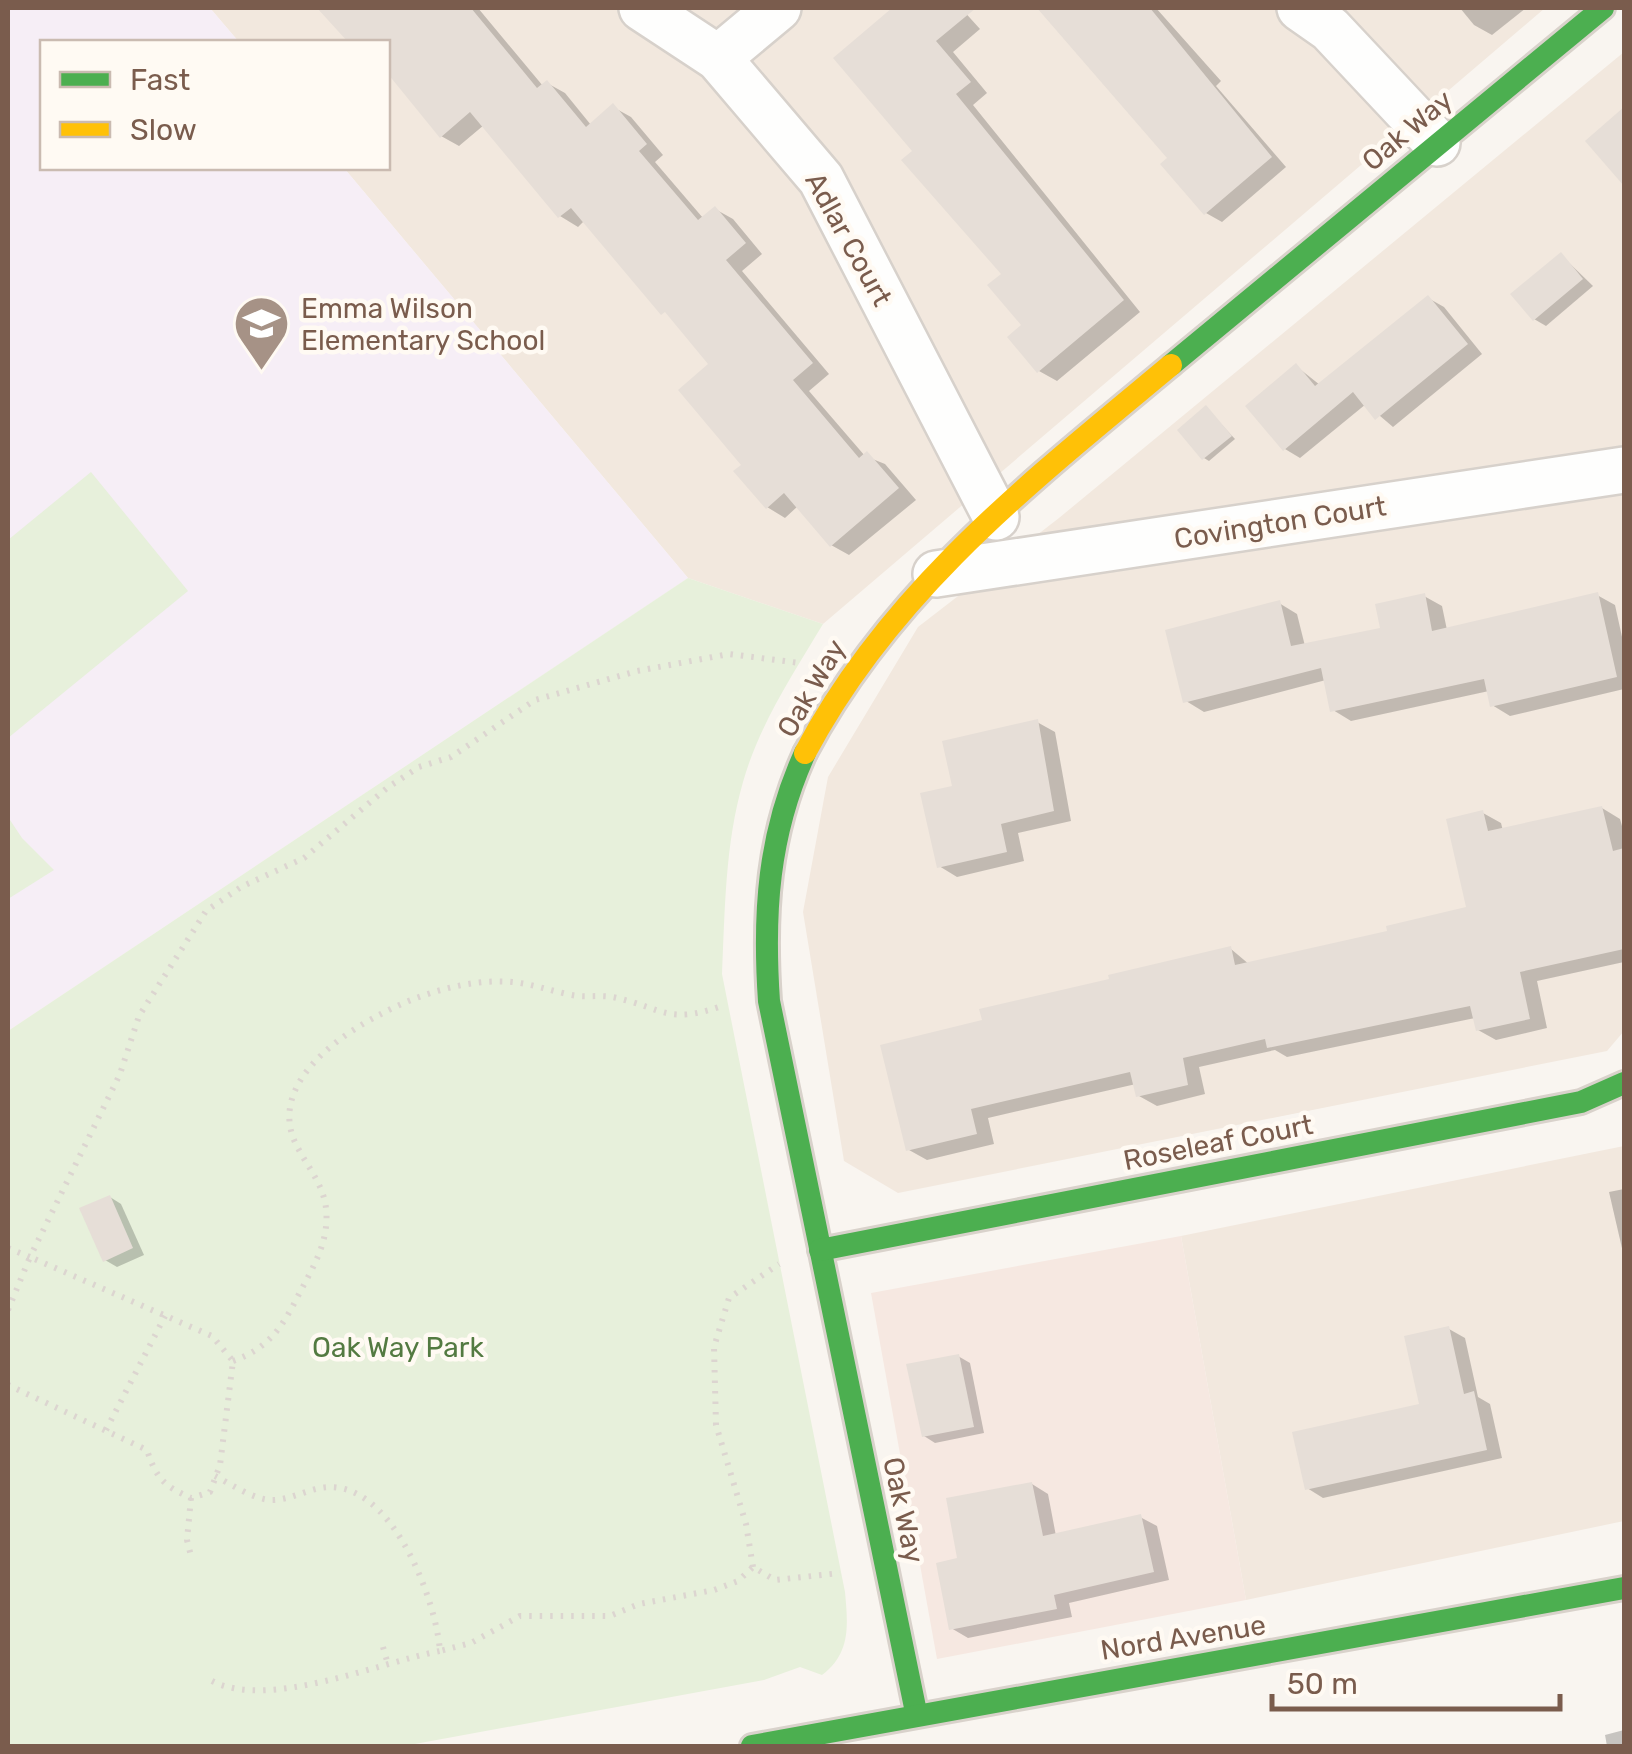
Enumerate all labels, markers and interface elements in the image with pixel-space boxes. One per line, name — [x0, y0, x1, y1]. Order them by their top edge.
legend — [40, 40, 390, 170]
text: Fast — [130, 62, 190, 98]
street label: Oak Way — [1356, 83, 1459, 178]
text: Slow — [130, 112, 197, 148]
street label: Adlar Court — [798, 167, 899, 312]
place label: Emma Wilson Elementary School — [301, 292, 545, 357]
school or university icon: Emma Wilson Elementary School — [232, 294, 292, 373]
street label: Covington Court — [1172, 489, 1388, 556]
street label: Oak Way — [770, 633, 853, 743]
street label: Roseleaf Court — [1121, 1108, 1316, 1177]
park label: Oak Way Park — [312, 1331, 484, 1364]
street label: Oak Way — [876, 1454, 931, 1566]
street label: Nord Avenue — [1098, 1608, 1268, 1667]
scale bar — [1272, 1649, 1560, 1711]
text: 50 m — [1287, 1666, 1358, 1702]

